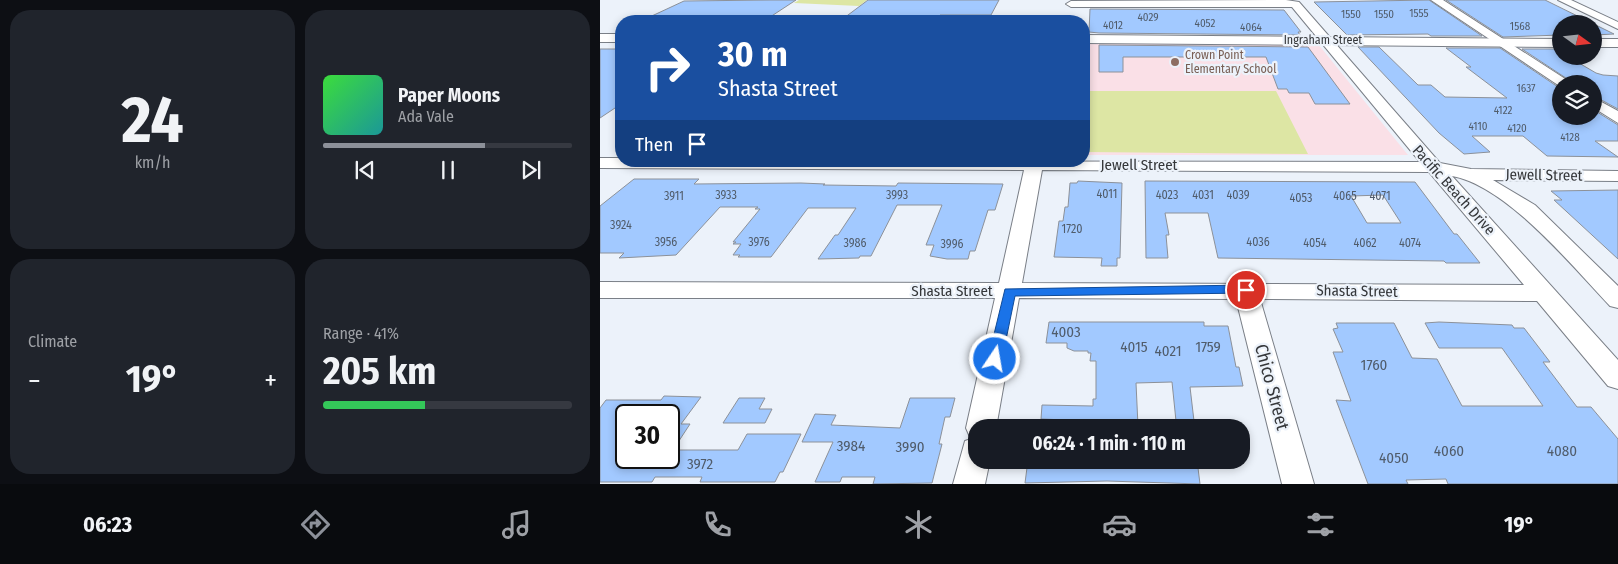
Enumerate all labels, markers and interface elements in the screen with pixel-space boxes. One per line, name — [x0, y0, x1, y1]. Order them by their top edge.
house number: 1555 — [1409, 7, 1429, 20]
house number: 1550 — [1341, 8, 1361, 21]
house number: 1550 — [1374, 8, 1394, 21]
house number: 4029 — [1137, 11, 1159, 24]
north arrow — [1552, 15, 1602, 65]
map controls — [1552, 15, 1602, 125]
house number: 4052 — [1195, 17, 1216, 30]
house number: 4012 — [1103, 19, 1123, 32]
house number: 1568 — [1510, 20, 1531, 33]
house number: 4064 — [1240, 21, 1263, 34]
text: 30 m — [718, 33, 788, 75]
street label: Ingraham Street — [1284, 33, 1362, 47]
icon: right — [635, 35, 700, 100]
place label: Crown Point Elementary School — [1185, 48, 1276, 76]
marker: Crown Point Elementary School — [1169, 56, 1181, 68]
text: Shasta Street — [718, 75, 838, 102]
button: layers — [1552, 75, 1602, 125]
text: 24 — [121, 81, 184, 159]
house number: 1637 — [1516, 82, 1536, 95]
text: Paper Moons — [398, 84, 500, 107]
house number: 4122 — [1494, 104, 1513, 117]
text: Ada Vale — [398, 107, 454, 126]
house number: 4110 — [1469, 120, 1488, 133]
house number: 4120 — [1507, 122, 1527, 135]
icon: arrive — [683, 130, 711, 158]
house number: 4128 — [1560, 131, 1580, 144]
text: Then — [635, 133, 673, 156]
street label: Pacific Beach Drive — [1409, 141, 1499, 239]
text: km/h — [135, 153, 170, 172]
icon: previous — [351, 156, 379, 184]
icon: pause — [434, 156, 462, 184]
icon: next — [517, 156, 545, 184]
street label: Jewell Street — [1100, 156, 1178, 174]
street label: Jewell Street — [1505, 165, 1583, 185]
house number: 4011 — [1097, 187, 1117, 201]
house number: 3933 — [715, 188, 737, 202]
house number: 3993 — [886, 188, 908, 202]
house number: 4023 — [1156, 188, 1178, 202]
house number: 4031 — [1192, 188, 1214, 202]
house number: 4039 — [1226, 188, 1250, 202]
house number: 3911 — [664, 189, 684, 203]
house number: 4065 — [1333, 189, 1357, 203]
house number: 4071 — [1369, 189, 1391, 203]
house number: 4053 — [1290, 191, 1312, 205]
house number: 3924 — [610, 218, 632, 232]
house number: 1720 — [1062, 222, 1082, 236]
house number: 3956 — [655, 235, 677, 249]
house number: 3976 — [748, 235, 770, 249]
house number: 4036 — [1246, 235, 1270, 249]
house number: 3986 — [843, 236, 867, 250]
house number: 4054 — [1303, 236, 1327, 250]
house number: 4062 — [1353, 236, 1377, 250]
house number: 4074 — [1399, 236, 1421, 250]
house number: 3996 — [941, 237, 963, 251]
pin — [1225, 269, 1267, 311]
icon: arrive — [1232, 276, 1260, 304]
street label: Shasta Street — [1316, 281, 1398, 301]
street label: Shasta Street — [911, 282, 993, 300]
house number: 4003 — [1051, 323, 1081, 341]
text: Range · 41% — [323, 324, 399, 343]
text: Climate — [28, 332, 77, 351]
position arrow — [968, 332, 1020, 384]
house number: 4015 — [1120, 338, 1148, 356]
house number: 1759 — [1195, 338, 1221, 356]
house number: 4021 — [1154, 342, 1182, 360]
street label: Chico Street — [1250, 342, 1294, 433]
text: 205 km — [323, 348, 436, 394]
text: 19° — [126, 356, 179, 402]
house number: 1760 — [1361, 356, 1387, 374]
text: − — [28, 364, 41, 397]
text: + — [264, 364, 277, 397]
speed limit sign: 30 — [615, 404, 680, 469]
text: 06:24 · 1 min · 110 m — [1032, 432, 1186, 455]
house number: 3984 — [837, 437, 865, 455]
house number: 3990 — [896, 438, 925, 456]
house number: 4060 — [1434, 442, 1464, 460]
house number: 4080 — [1547, 442, 1577, 460]
house number: 4050 — [1379, 449, 1409, 467]
house number: 3972 — [687, 455, 713, 473]
icon: directions — [298, 507, 333, 542]
icon: music — [499, 507, 534, 542]
icon: phone — [700, 507, 735, 542]
icon: climate — [901, 507, 936, 542]
icon: car — [1102, 507, 1137, 542]
icon: filters — [1303, 507, 1338, 542]
text: 06:23 — [83, 511, 132, 538]
text: 19° — [1504, 511, 1535, 538]

